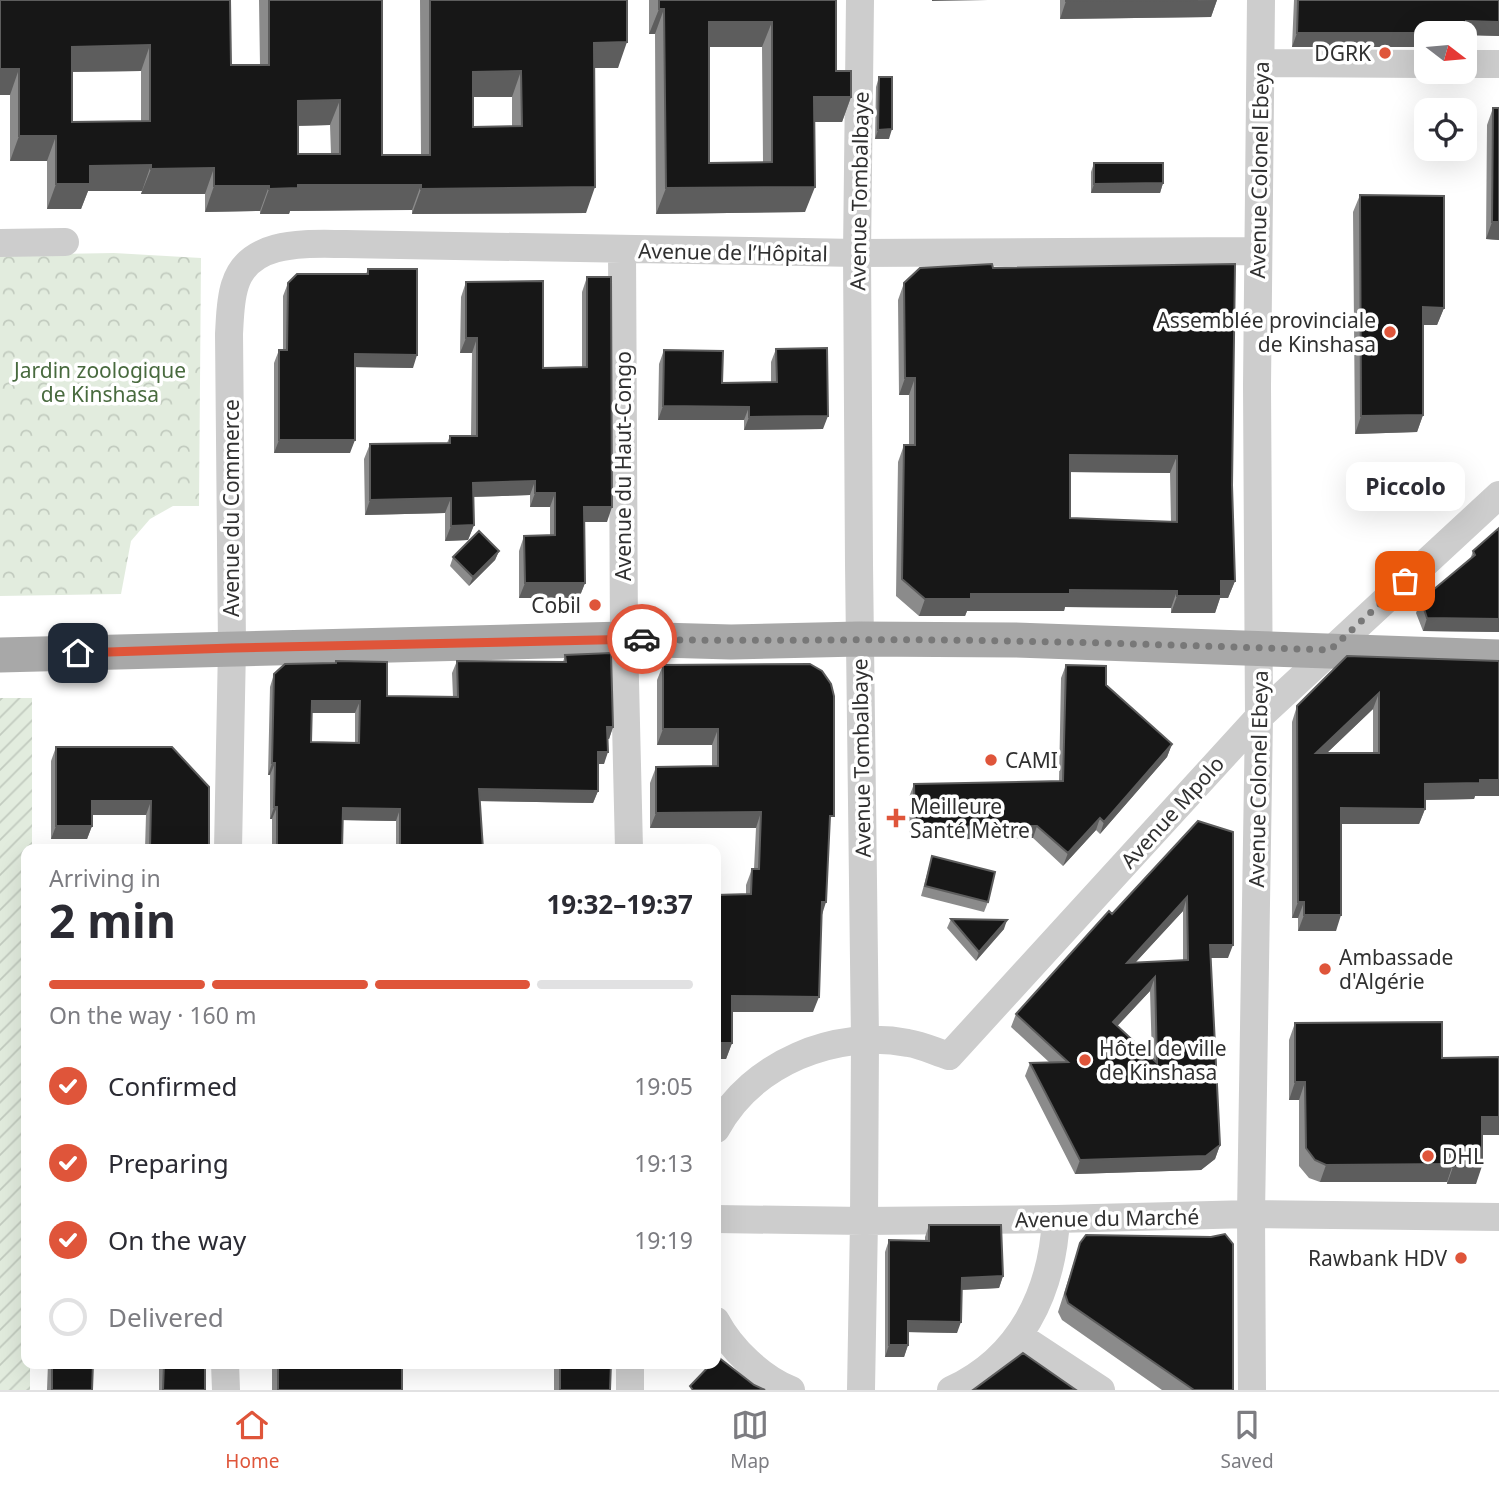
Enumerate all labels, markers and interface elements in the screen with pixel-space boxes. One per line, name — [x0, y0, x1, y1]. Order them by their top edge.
north arrow — [1414, 21, 1477, 84]
map controls — [1414, 21, 1477, 161]
place label: DGRK — [1314, 39, 1371, 67]
marker: DGRK — [1377, 45, 1393, 61]
street label: Avenue Colonel Ebeya — [1243, 61, 1275, 279]
street label: Avenue Tombalbaye — [843, 91, 875, 291]
button: locate — [1414, 98, 1477, 161]
street label: Avenue de l’Hôpital — [638, 236, 828, 268]
place label: Assemblée provinciale de Kinshasa — [1156, 306, 1376, 358]
marker: Assemblée provinciale de Kinshasa — [1382, 324, 1398, 340]
street label: Avenue du Haut-Congo — [609, 351, 637, 581]
park label: Jardin zoologique de Kinshasa — [12, 356, 186, 408]
street label: Avenue du Commerce — [217, 399, 245, 617]
callout: Piccolo — [1346, 462, 1464, 511]
text: Piccolo — [1365, 470, 1446, 502]
pin — [1375, 551, 1435, 611]
icon: bag — [1386, 562, 1424, 600]
place label: Cobil — [531, 591, 581, 619]
marker: Cobil — [587, 597, 603, 613]
courier — [607, 604, 677, 674]
icon: car — [623, 620, 661, 658]
pin — [48, 623, 108, 683]
icon: home — [59, 634, 97, 672]
street label: Avenue Tombalbaye — [845, 658, 877, 858]
street label: Avenue Colonel Ebeya — [1242, 670, 1274, 888]
place label: CAMI — [1005, 746, 1058, 774]
street label: Avenue Mpolo — [1114, 750, 1230, 874]
marker: CAMI — [983, 752, 999, 768]
place label: Meilleure Santé Mètre — [910, 792, 1030, 844]
marker: Meilleure Santé Mètre — [888, 810, 904, 826]
text: Arriving in — [49, 862, 161, 894]
text: 19:32–19:37 — [546, 886, 693, 922]
text: 2 min — [49, 889, 176, 951]
place label: Ambassade d'Algérie — [1339, 943, 1453, 995]
marker: Ambassade d'Algérie — [1317, 961, 1333, 977]
text: On the way · 160 m — [49, 999, 256, 1031]
place label: Hôtel de ville de Kinshasa — [1099, 1034, 1227, 1086]
marker: Hôtel de ville de Kinshasa — [1077, 1052, 1093, 1068]
icon: check — [49, 1067, 87, 1105]
text: Confirmed — [108, 1068, 238, 1104]
text: 19:05 — [634, 1070, 693, 1102]
place label: DHL — [1442, 1142, 1484, 1170]
icon: check — [49, 1144, 87, 1182]
text: Preparing — [108, 1145, 229, 1181]
text: 19:13 — [634, 1147, 693, 1179]
marker: DHL — [1420, 1148, 1436, 1164]
street label: Avenue du Marché — [1015, 1202, 1199, 1234]
icon: check — [49, 1221, 87, 1259]
text: On the way — [108, 1222, 246, 1258]
text: 19:19 — [634, 1224, 693, 1256]
place label: Rawbank HDV — [1308, 1244, 1447, 1272]
marker: Rawbank HDV — [1453, 1250, 1469, 1266]
text: Delivered — [108, 1299, 224, 1335]
tab: Home — [225, 1406, 279, 1474]
tab: Map — [730, 1406, 770, 1474]
tab: Saved — [1220, 1406, 1274, 1474]

